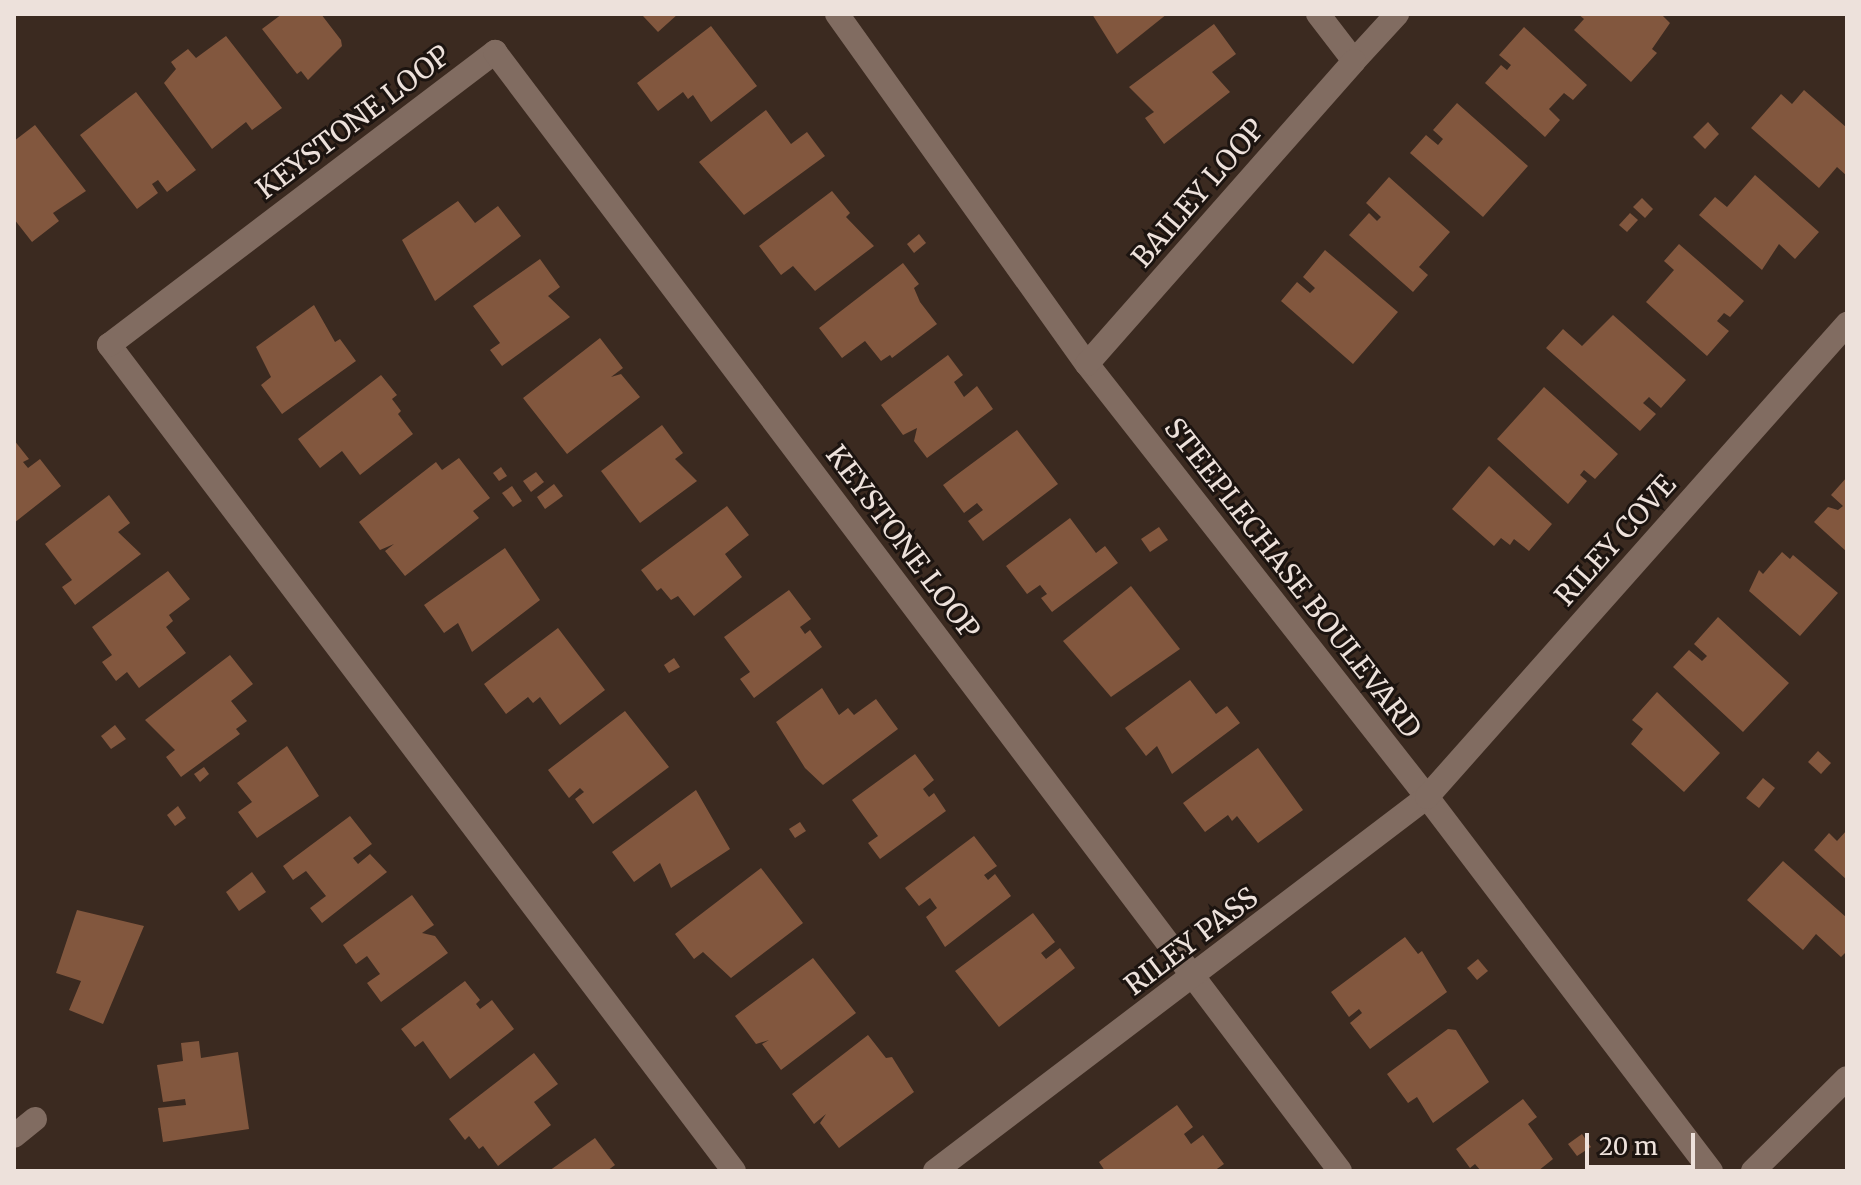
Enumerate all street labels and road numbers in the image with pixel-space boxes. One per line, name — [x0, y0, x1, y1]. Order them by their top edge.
street label: KEYSTONE LOOP — [250, 38, 456, 206]
street label: BAILEY LOOP — [1125, 112, 1271, 274]
street label: STEEPLECHASE BOULEVARD — [1158, 411, 1428, 745]
street label: KEYSTONE LOOP — [819, 439, 987, 645]
street label: RILEY COVE — [1548, 468, 1682, 612]
street label: RILEY PASS — [1118, 880, 1264, 1002]

